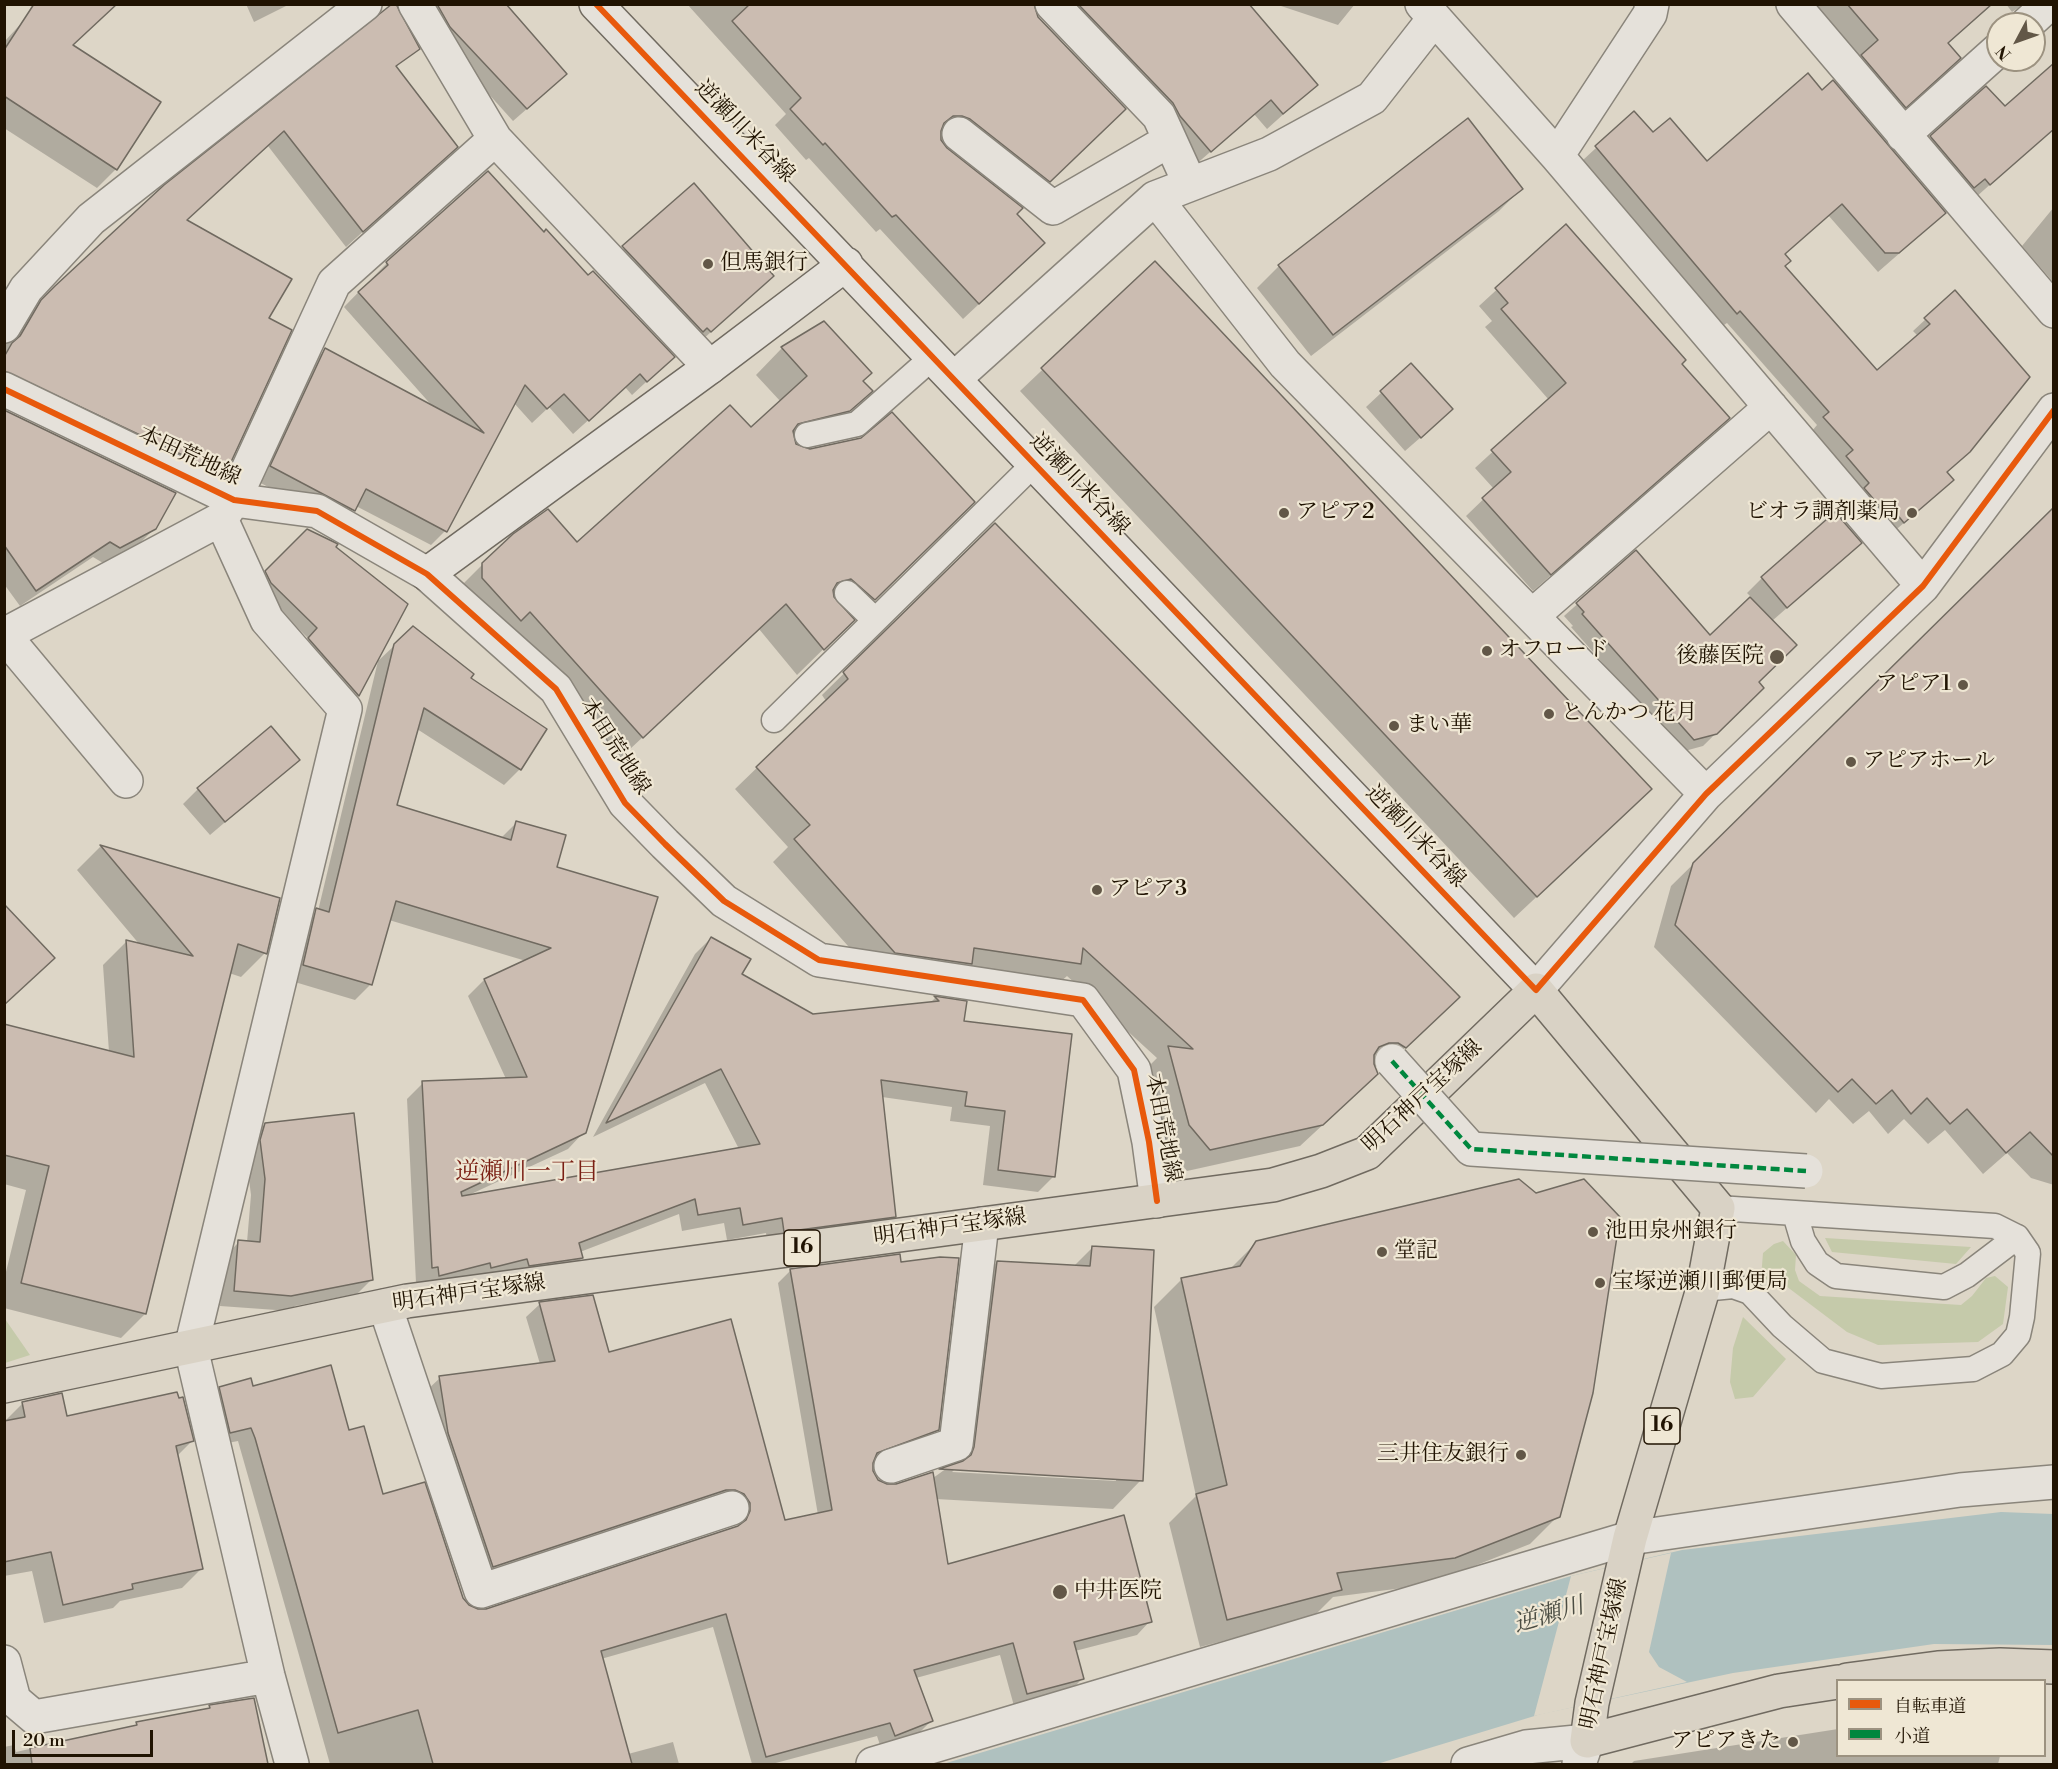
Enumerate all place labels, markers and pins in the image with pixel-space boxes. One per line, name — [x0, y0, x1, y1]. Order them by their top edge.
place label: 但馬銀行 — [720, 251, 808, 277]
marker: 但馬銀行 — [701, 257, 715, 271]
place label: アピア2 — [1296, 500, 1375, 526]
place label: ビオラ調剤薬局 — [1746, 500, 1900, 526]
marker: アピア2 — [1277, 506, 1291, 520]
marker: ビオラ調剤薬局 — [1905, 506, 1919, 520]
place label: オフロード — [1499, 638, 1609, 664]
marker: オフロード — [1480, 644, 1494, 658]
place label: 後藤医院 — [1676, 644, 1764, 670]
marker: 後藤医院 — [1768, 648, 1786, 666]
place label: アピア1 — [1876, 672, 1951, 698]
marker: アピア1 — [1956, 678, 1970, 692]
place label: とんかつ 花月 — [1561, 701, 1698, 727]
marker: とんかつ 花月 — [1542, 707, 1556, 721]
place label: まい華 — [1406, 713, 1472, 739]
marker: まい華 — [1387, 719, 1401, 733]
place label: アピアホール — [1863, 749, 1995, 775]
marker: アピアホール — [1844, 755, 1858, 769]
place label: アピア3 — [1109, 877, 1187, 903]
marker: アピア3 — [1090, 883, 1104, 897]
place label: 池田泉州銀行 — [1605, 1219, 1737, 1245]
marker: 池田泉州銀行 — [1586, 1225, 1600, 1239]
place label: 堂記 — [1394, 1239, 1438, 1265]
marker: 堂記 — [1375, 1245, 1389, 1259]
place label: 宝塚逆瀬川郵便局 — [1612, 1270, 1788, 1296]
marker: 宝塚逆瀬川郵便局 — [1593, 1276, 1607, 1290]
place label: 三井住友銀行 — [1377, 1442, 1509, 1468]
marker: 三井住友銀行 — [1514, 1448, 1528, 1462]
place label: 中井医院 — [1074, 1579, 1162, 1605]
marker: 中井医院 — [1051, 1583, 1069, 1601]
place label: アピアきた — [1671, 1729, 1781, 1755]
marker: アピアきた — [1786, 1735, 1800, 1749]

